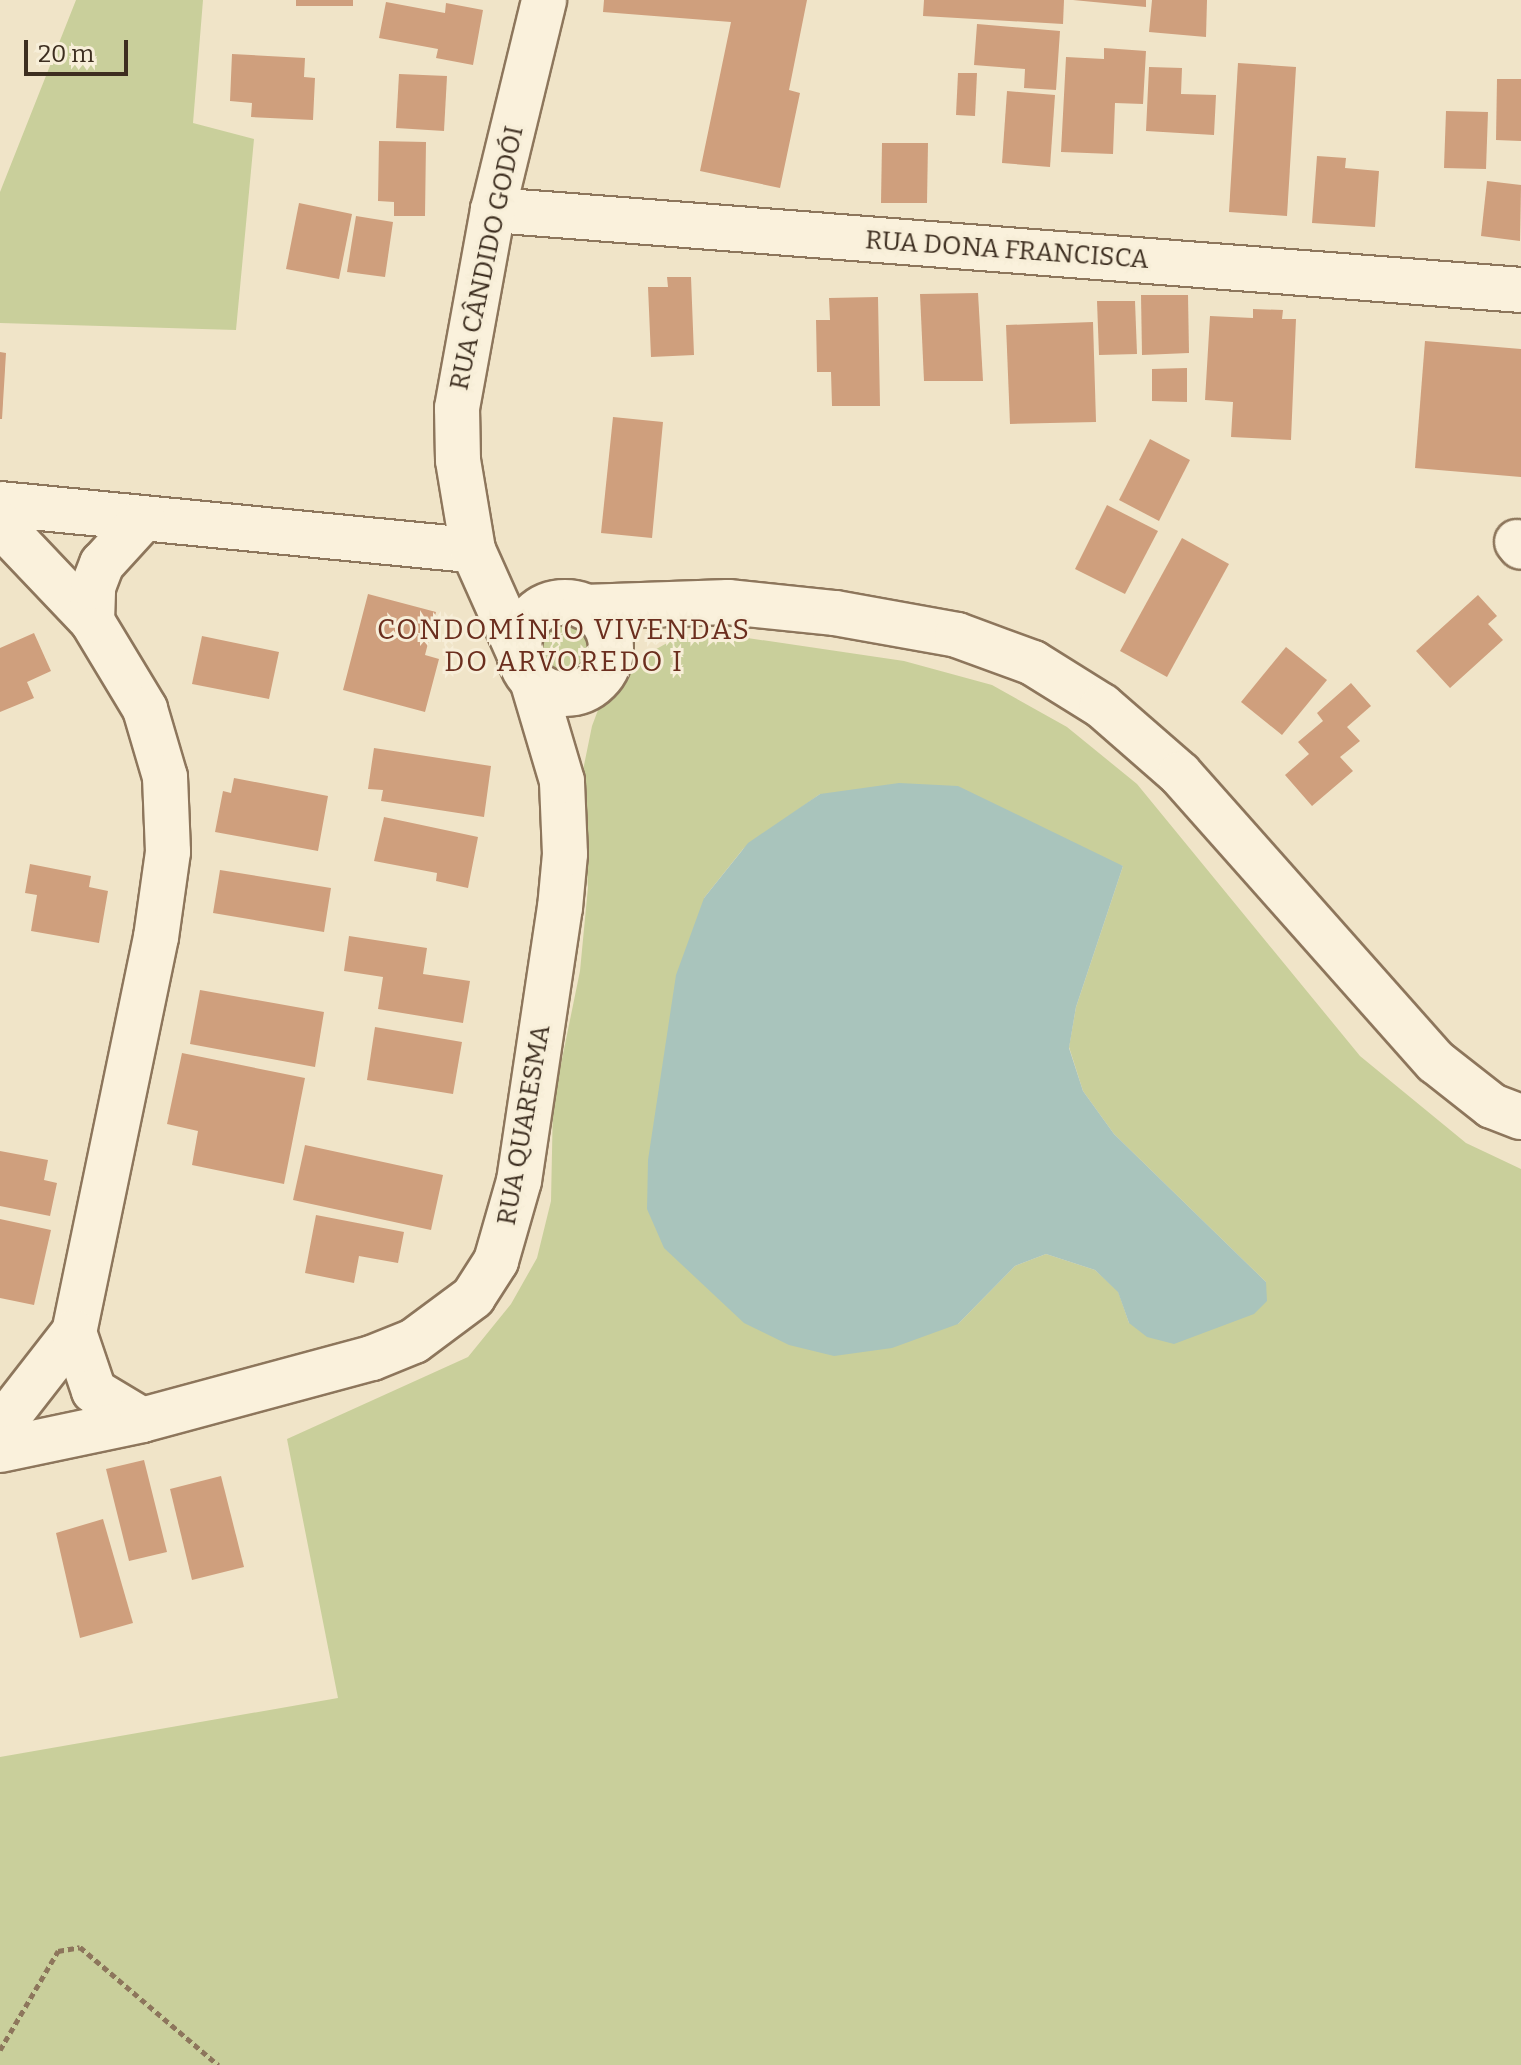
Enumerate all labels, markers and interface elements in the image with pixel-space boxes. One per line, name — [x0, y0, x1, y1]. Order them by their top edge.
scale bar — [28, 24, 132, 74]
text: 20 m — [38, 40, 94, 68]
street label: RUA CÂNDIDO GODÓI — [444, 123, 530, 393]
street label: RUA DONA FRANCISCA — [864, 225, 1150, 275]
district label: CONDOMÍNIO VIVENDAS DO ARVOREDO I — [377, 613, 751, 679]
street label: RUA QUARESMA — [491, 1022, 557, 1228]

